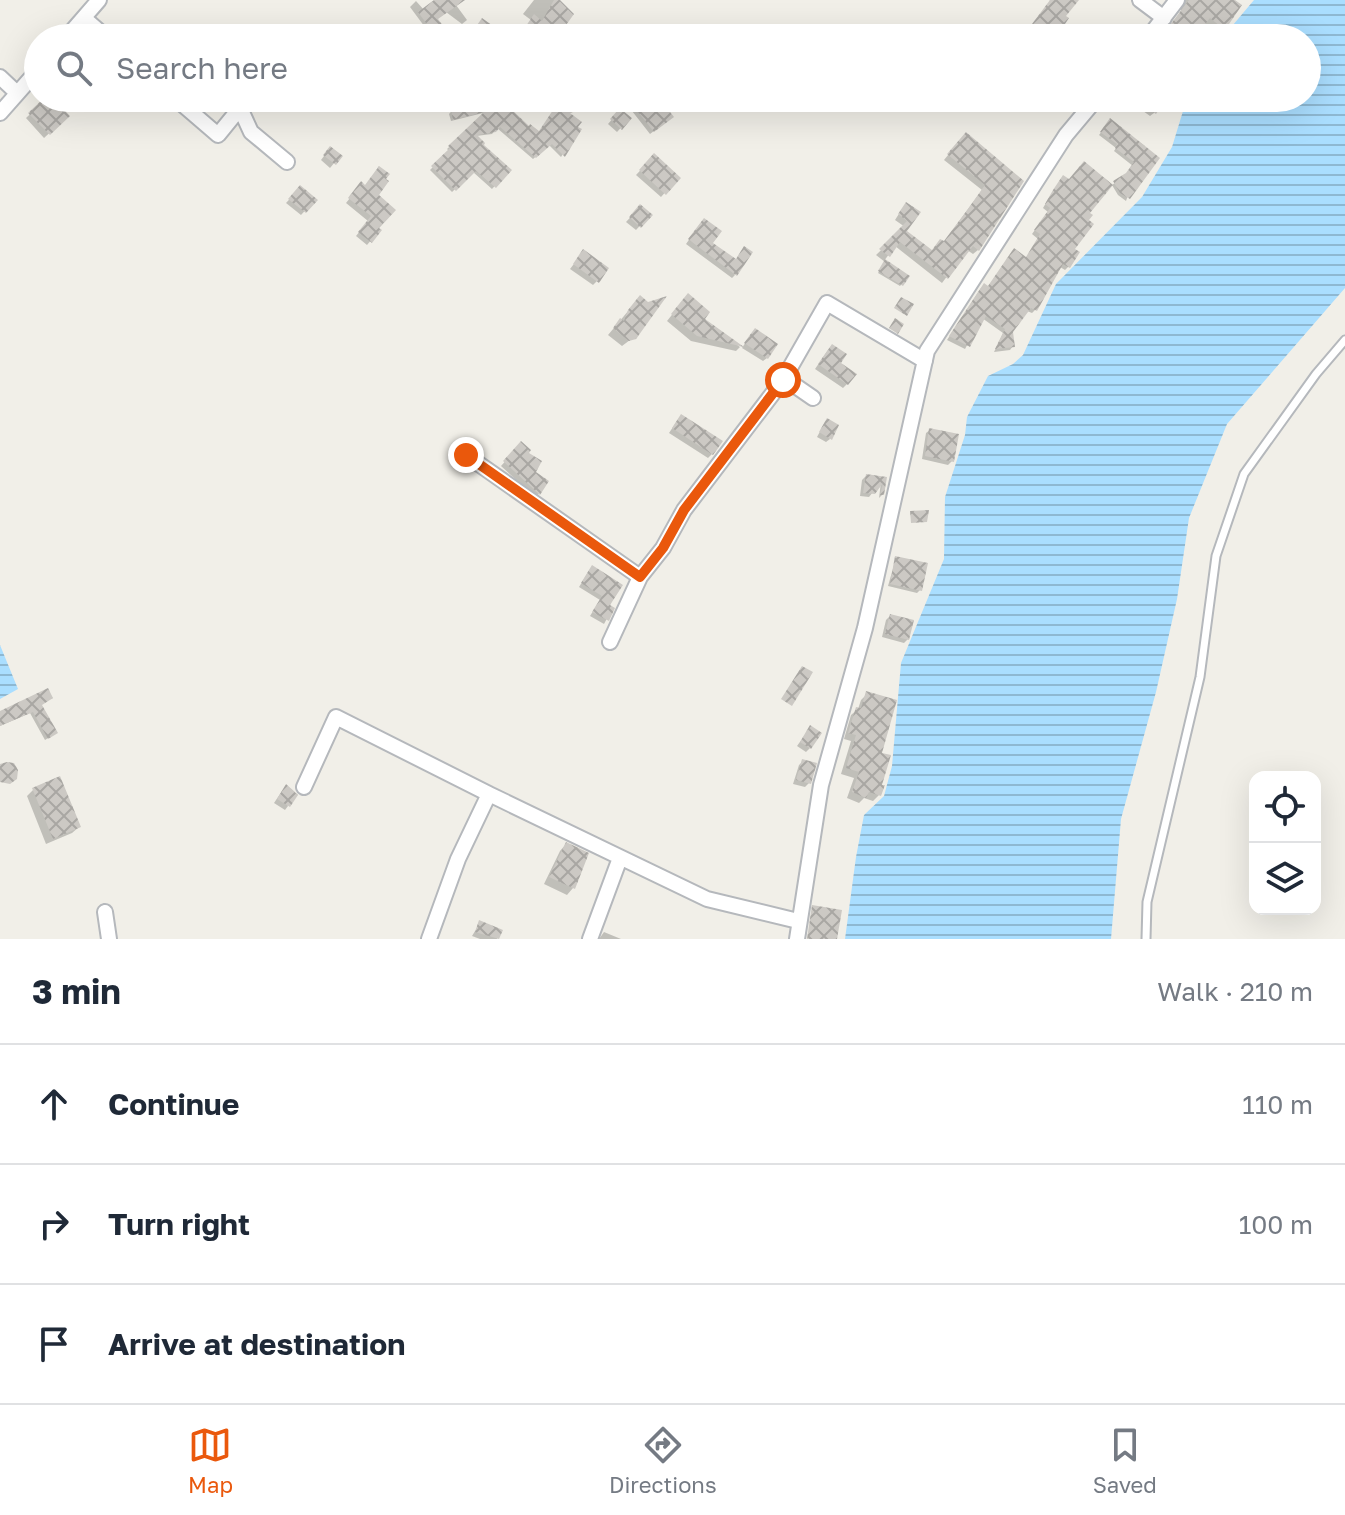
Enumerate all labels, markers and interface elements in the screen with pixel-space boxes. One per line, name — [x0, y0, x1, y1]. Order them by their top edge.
search box — [24, 24, 1321, 112]
icon: search — [52, 46, 96, 90]
text: Search here — [116, 50, 288, 86]
route start — [765, 362, 801, 398]
route end — [448, 437, 484, 473]
map controls — [1249, 771, 1321, 915]
button: locate — [1249, 771, 1321, 843]
button: layers — [1249, 843, 1321, 915]
text: 3 min — [32, 971, 121, 1011]
text: Walk · 210 m — [1157, 976, 1313, 1007]
icon: ahead — [32, 1082, 76, 1126]
text: Continue — [108, 1086, 239, 1122]
text: 110 m — [1242, 1089, 1313, 1120]
icon: right — [32, 1202, 76, 1246]
text: Turn right — [108, 1206, 250, 1242]
text: 100 m — [1239, 1209, 1313, 1240]
icon: arrive — [32, 1322, 76, 1366]
text: Arrive at destination — [108, 1326, 405, 1362]
tab: Map — [188, 1423, 233, 1498]
tab: Directions — [609, 1423, 717, 1498]
tab: Saved — [1093, 1423, 1157, 1498]

